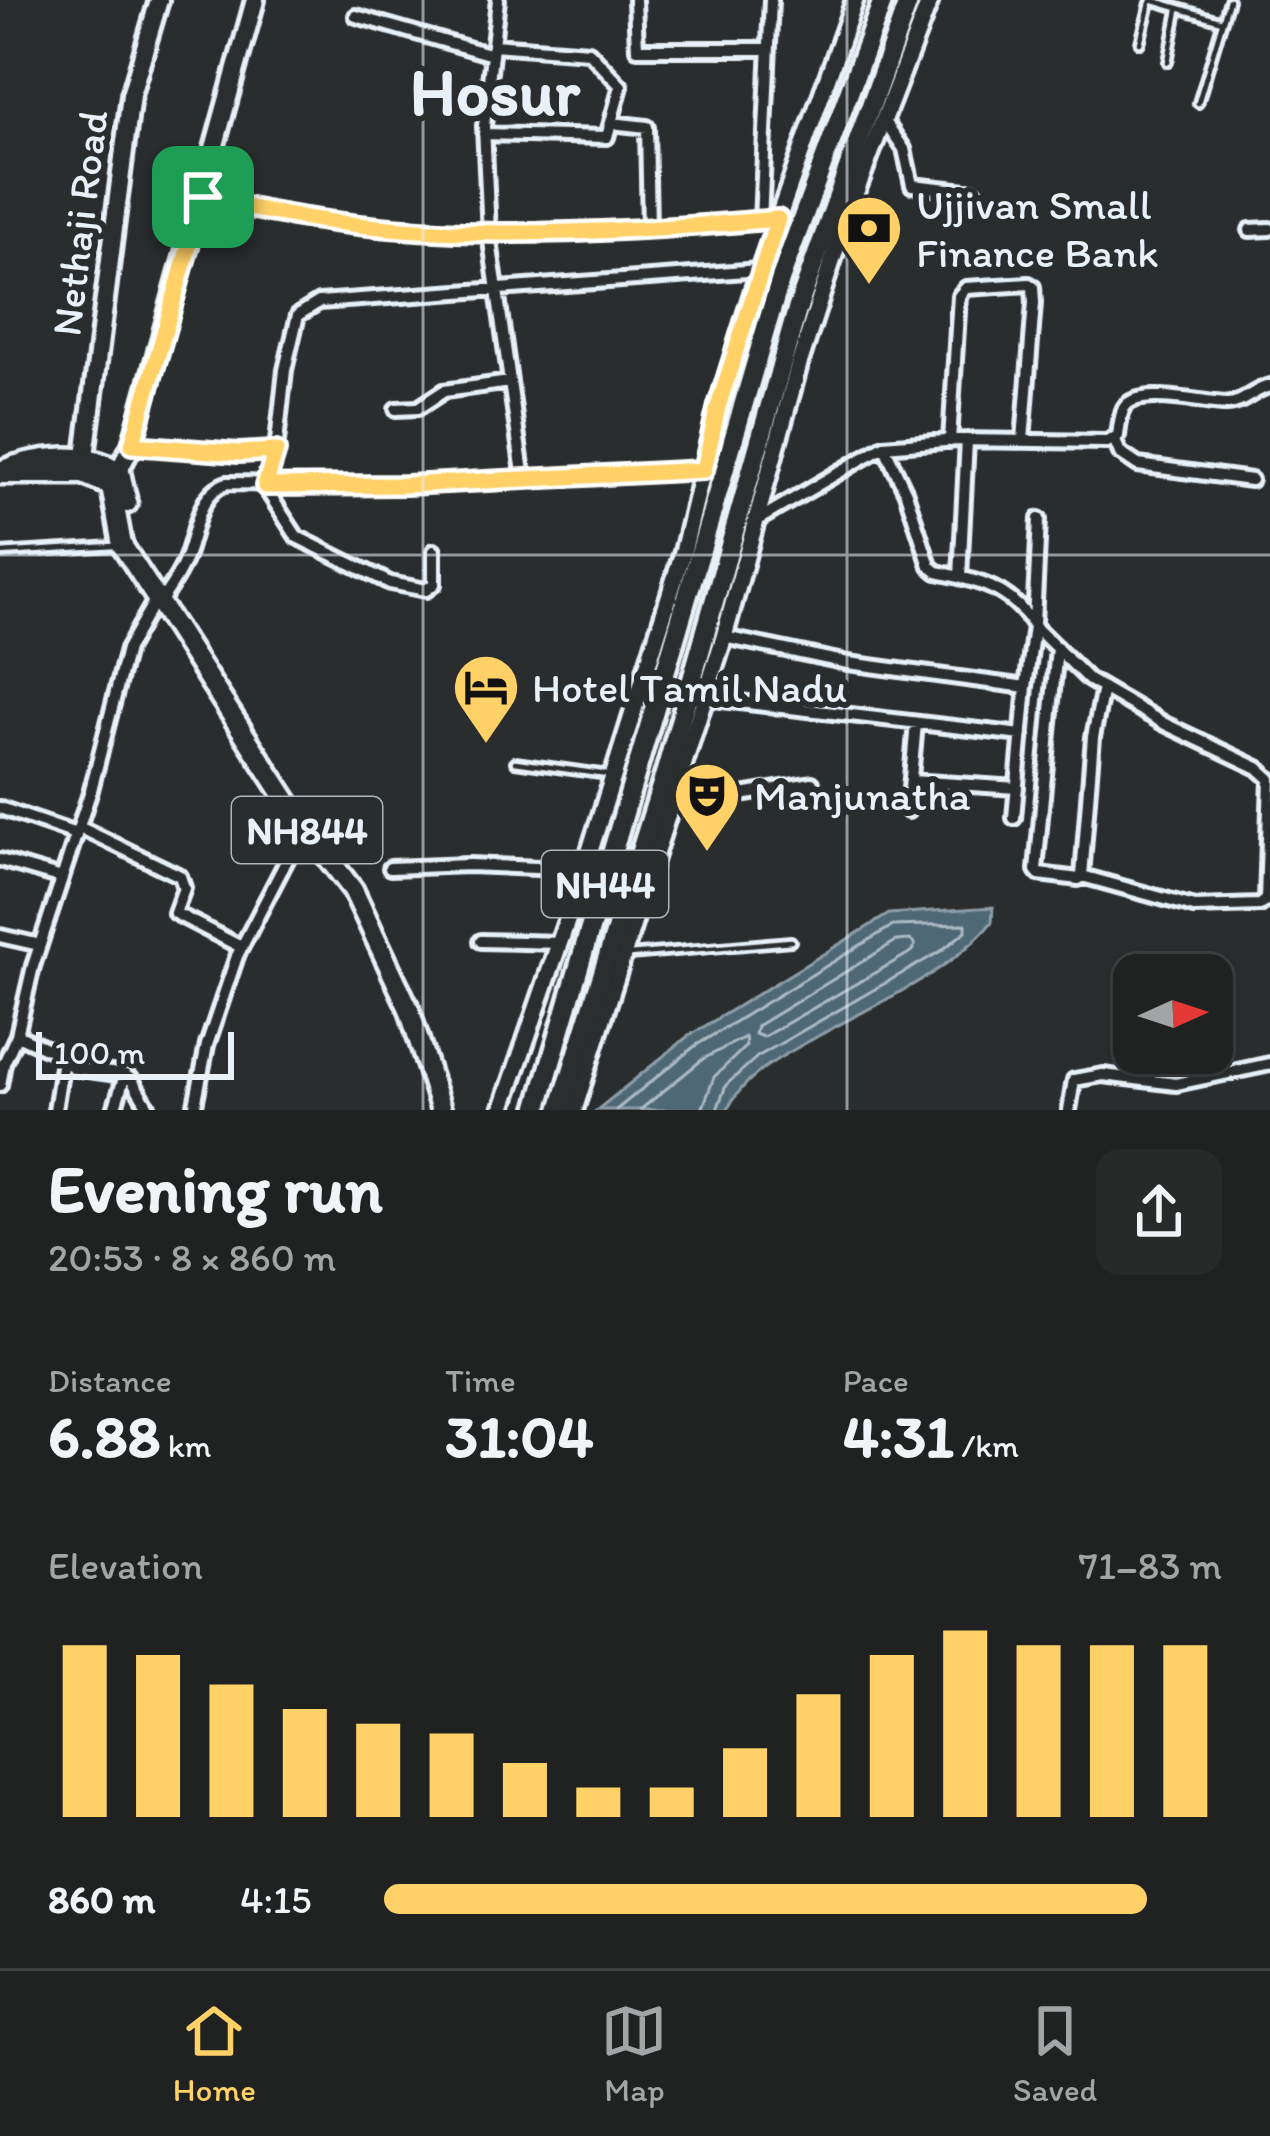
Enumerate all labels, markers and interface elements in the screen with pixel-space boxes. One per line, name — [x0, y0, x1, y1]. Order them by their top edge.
district label: Hosur — [410, 52, 581, 132]
street label: Nethaji Road — [40, 107, 119, 339]
pin — [152, 146, 254, 248]
icon: arrive — [170, 164, 236, 230]
place label: Ujjivan Small Finance Bank — [916, 179, 1159, 278]
bank icon: Ujjivan Small Finance Bank — [834, 193, 904, 287]
hotel icon: Hotel Tamil Nadu — [451, 652, 521, 746]
place label: Hotel Tamil Nadu — [532, 662, 847, 713]
theatre icon: Manjunatha — [672, 760, 742, 854]
place label: Manjunatha — [754, 770, 971, 821]
road number: NH844 — [232, 797, 382, 863]
road number: NH44 — [542, 851, 668, 917]
north arrow — [1113, 954, 1233, 1074]
map controls — [1113, 954, 1233, 1074]
scale bar — [36, 1026, 234, 1079]
text: 100 m — [54, 1033, 145, 1072]
text: Evening run — [48, 1149, 383, 1229]
button: share — [1096, 1149, 1222, 1275]
text: 20:53 · 8 × 860 m — [48, 1234, 336, 1281]
text: Distance — [48, 1361, 172, 1400]
text: Time — [445, 1361, 516, 1400]
text: Pace — [843, 1361, 909, 1400]
text: 6.88 — [48, 1400, 160, 1472]
text: 31:04 — [445, 1400, 594, 1472]
text: 4:31 — [843, 1400, 954, 1472]
text: km — [160, 1426, 211, 1465]
text: /km — [954, 1426, 1019, 1465]
text: Elevation — [48, 1542, 203, 1589]
text: 71–83 m — [1079, 1542, 1222, 1589]
text: 860 m — [48, 1876, 156, 1923]
text: 4:15 — [240, 1876, 312, 1923]
tab: Home — [173, 1998, 256, 2109]
tab: Map — [601, 1998, 667, 2109]
tab: Saved — [1013, 1998, 1097, 2109]

